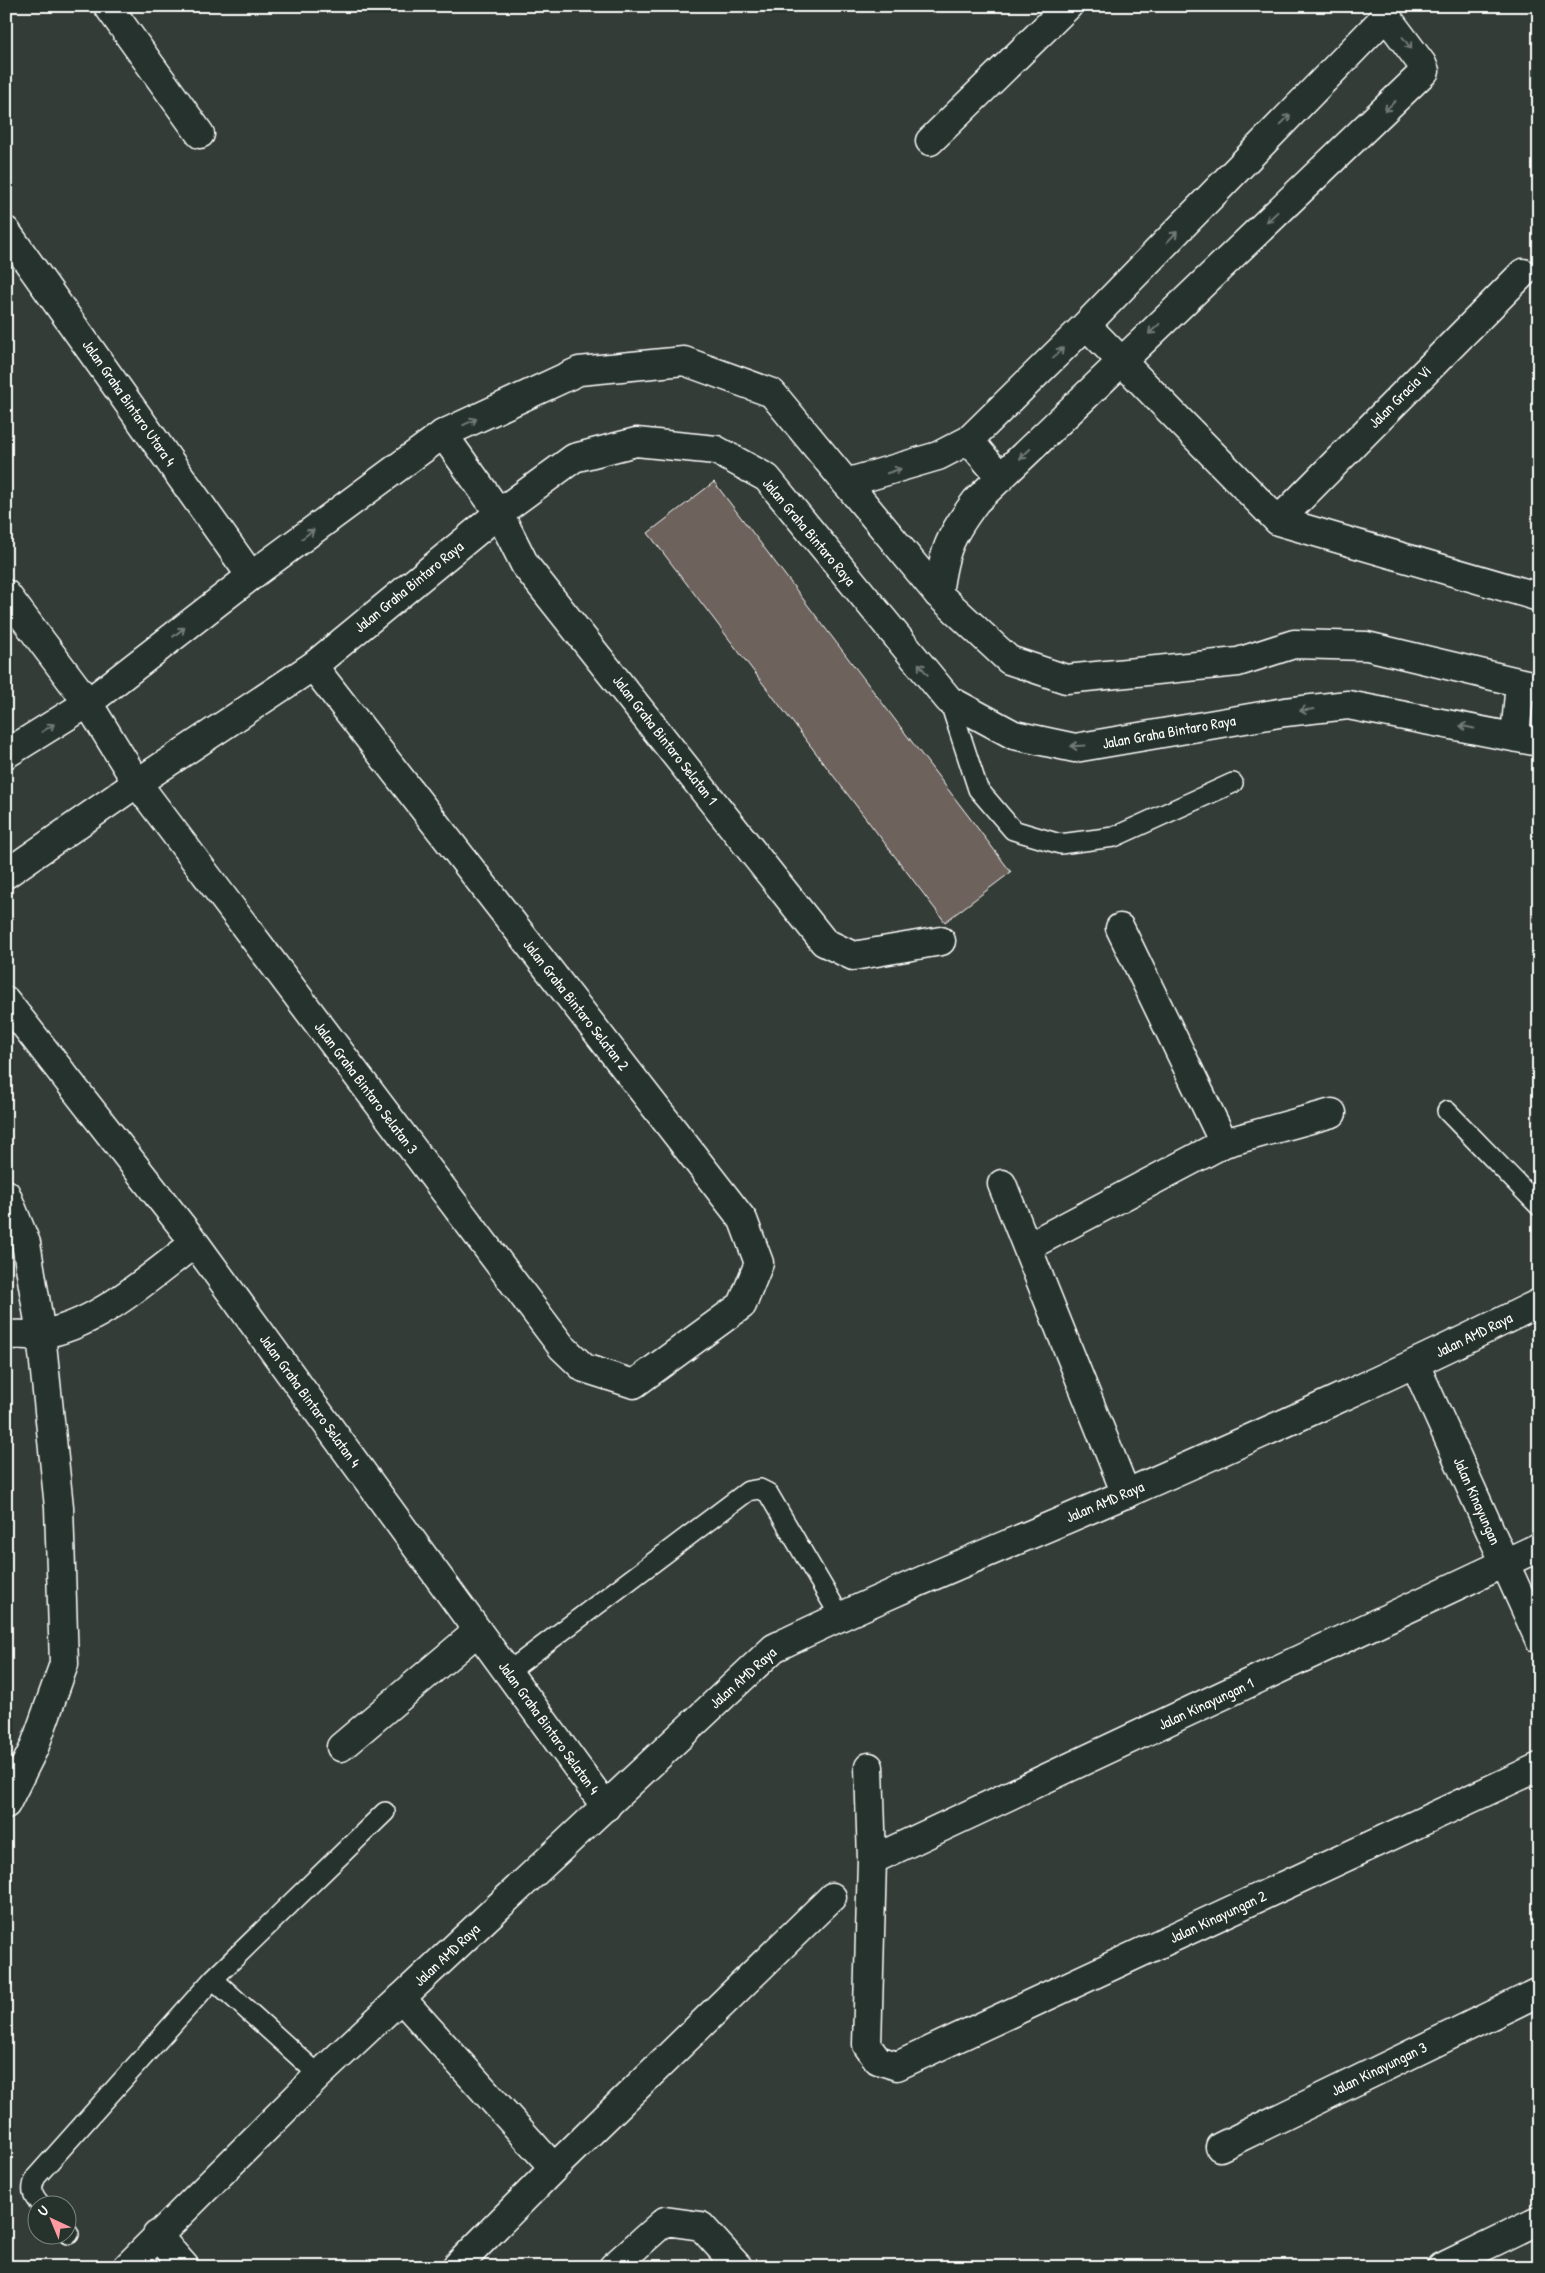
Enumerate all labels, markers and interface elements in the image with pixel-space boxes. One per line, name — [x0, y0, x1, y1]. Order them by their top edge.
one-way arrow — [1401, 36, 1412, 49]
one-way arrow — [1384, 100, 1397, 112]
one-way arrow — [1279, 114, 1291, 127]
one-way arrow — [1266, 211, 1279, 223]
one-way arrow — [1166, 231, 1178, 243]
one-way arrow — [1148, 323, 1161, 335]
street label: Jalan Graha Bintaro Utara 4 — [78, 335, 181, 471]
one-way arrow — [1051, 347, 1063, 359]
street label: Jalan Gracia Vi — [1364, 361, 1436, 433]
one-way arrow — [462, 416, 477, 426]
one-way arrow — [1019, 448, 1032, 460]
one-way arrow — [885, 465, 901, 475]
street label: Jalan Graha Bintaro Raya — [758, 473, 861, 590]
one-way arrow — [301, 529, 315, 539]
street label: Jalan Graha Bintaro Raya — [350, 536, 468, 637]
one-way arrow — [172, 627, 185, 638]
one-way arrow — [917, 662, 928, 675]
street label: Jalan Graha Bintaro Selatan 1 — [608, 670, 723, 809]
one-way arrow — [1299, 705, 1315, 715]
street label: Jalan Graha Bintaro Raya — [1101, 709, 1237, 754]
one-way arrow — [1460, 722, 1476, 731]
one-way arrow — [40, 723, 54, 733]
one-way arrow — [1070, 742, 1086, 751]
street label: Jalan Graha Bintaro Selatan 2 — [519, 935, 634, 1075]
street label: Jalan Graha Bintaro Selatan 3 — [310, 1017, 423, 1158]
street label: Jalan AMD Raya — [1432, 1307, 1516, 1362]
street label: Jalan Graha Bintaro Selatan 4 — [255, 1330, 366, 1472]
street label: Jalan Kinayungan — [1449, 1454, 1506, 1548]
street label: Jalan AMD Raya — [1062, 1476, 1147, 1527]
street label: Jalan AMD Raya — [705, 1642, 781, 1713]
street label: Jalan Graha Bintaro Selatan 4 — [494, 1657, 605, 1799]
street label: Jalan Kinayungan 1 — [1155, 1672, 1257, 1735]
street label: Jalan Kinayungan 2 — [1166, 1885, 1270, 1948]
street label: Jalan AMD Raya — [409, 1918, 484, 1991]
street label: Jalan Kinayungan 3 — [1327, 2036, 1430, 2101]
north arrow — [28, 2196, 78, 2246]
text: U — [33, 2201, 52, 2220]

